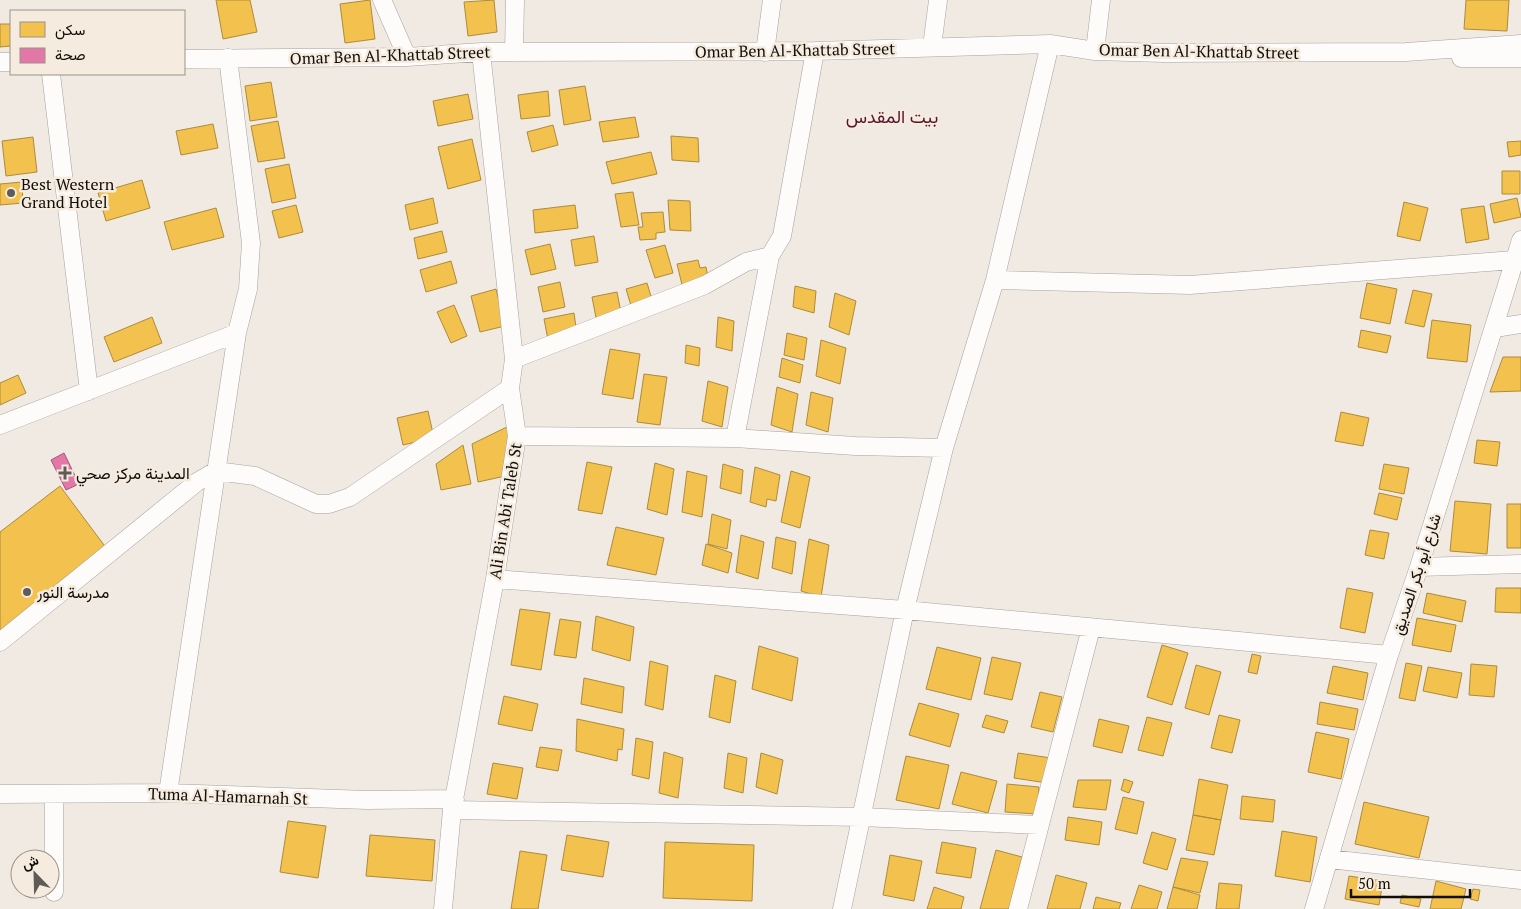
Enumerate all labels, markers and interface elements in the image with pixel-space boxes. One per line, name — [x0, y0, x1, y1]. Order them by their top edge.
legend — [10, 10, 185, 75]
text: سكن — [55, 19, 85, 40]
street label: Omar Ben Al-Khattab Street — [695, 37, 895, 63]
street label: Omar Ben Al-Khattab Street — [1099, 38, 1299, 64]
street label: Omar Ben Al-Khattab Street — [290, 41, 491, 69]
text: صحة — [55, 44, 86, 64]
district label: بيت المقدس — [846, 104, 938, 128]
place label: Best Western Grand Hotel — [21, 173, 115, 213]
marker: Best Western Grand Hotel — [5, 187, 17, 199]
street label: Ali Bin Abi Taleb St — [483, 441, 527, 581]
place label: المدينة مركز صحي — [76, 462, 190, 487]
marker: المدينة مركز صحي — [58, 466, 72, 480]
street label: شارع أبو بكر الصديق — [1386, 511, 1447, 638]
place label: مدرسة النور — [36, 581, 109, 603]
marker: مدرسة النور — [21, 586, 33, 598]
street label: Tuma Al-Hamarnah St — [148, 782, 308, 810]
north arrow — [10, 849, 60, 899]
text: ش — [18, 849, 41, 874]
scale bar — [1351, 866, 1470, 898]
text: 50 m — [1358, 873, 1391, 893]

